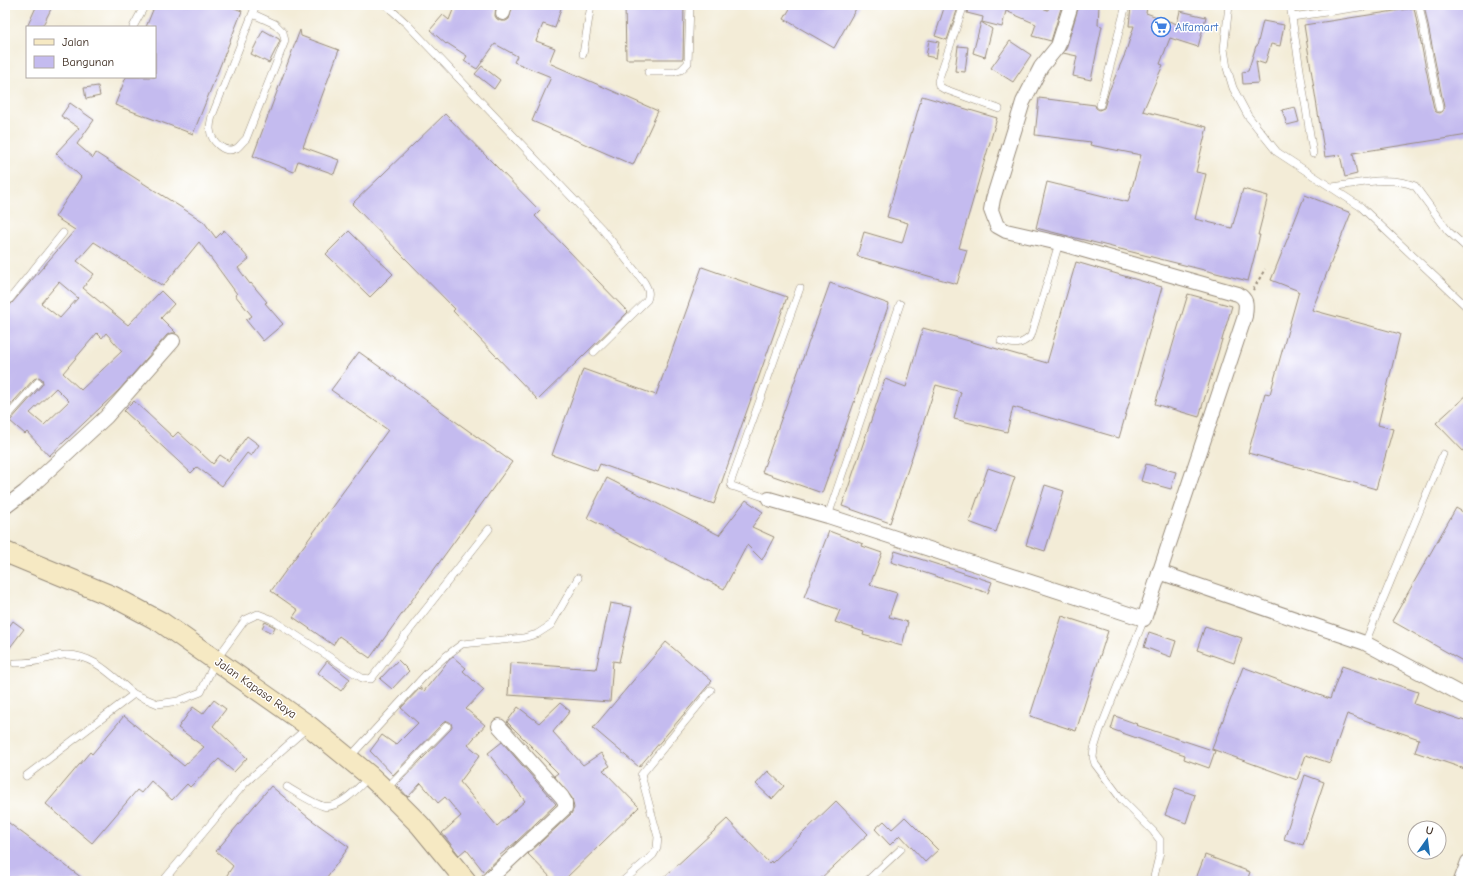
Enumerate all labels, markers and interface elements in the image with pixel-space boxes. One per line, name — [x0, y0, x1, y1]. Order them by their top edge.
supermarket icon: Alfamart — [1150, 16, 1172, 38]
place label: Alfamart — [1175, 20, 1219, 34]
legend — [26, 26, 156, 78]
text: Jalan — [62, 35, 89, 49]
text: Bangunan — [62, 55, 114, 69]
street label: Jalan Kapasa Raya — [213, 655, 299, 721]
north arrow — [1407, 820, 1447, 860]
text: U — [1424, 824, 1434, 838]

